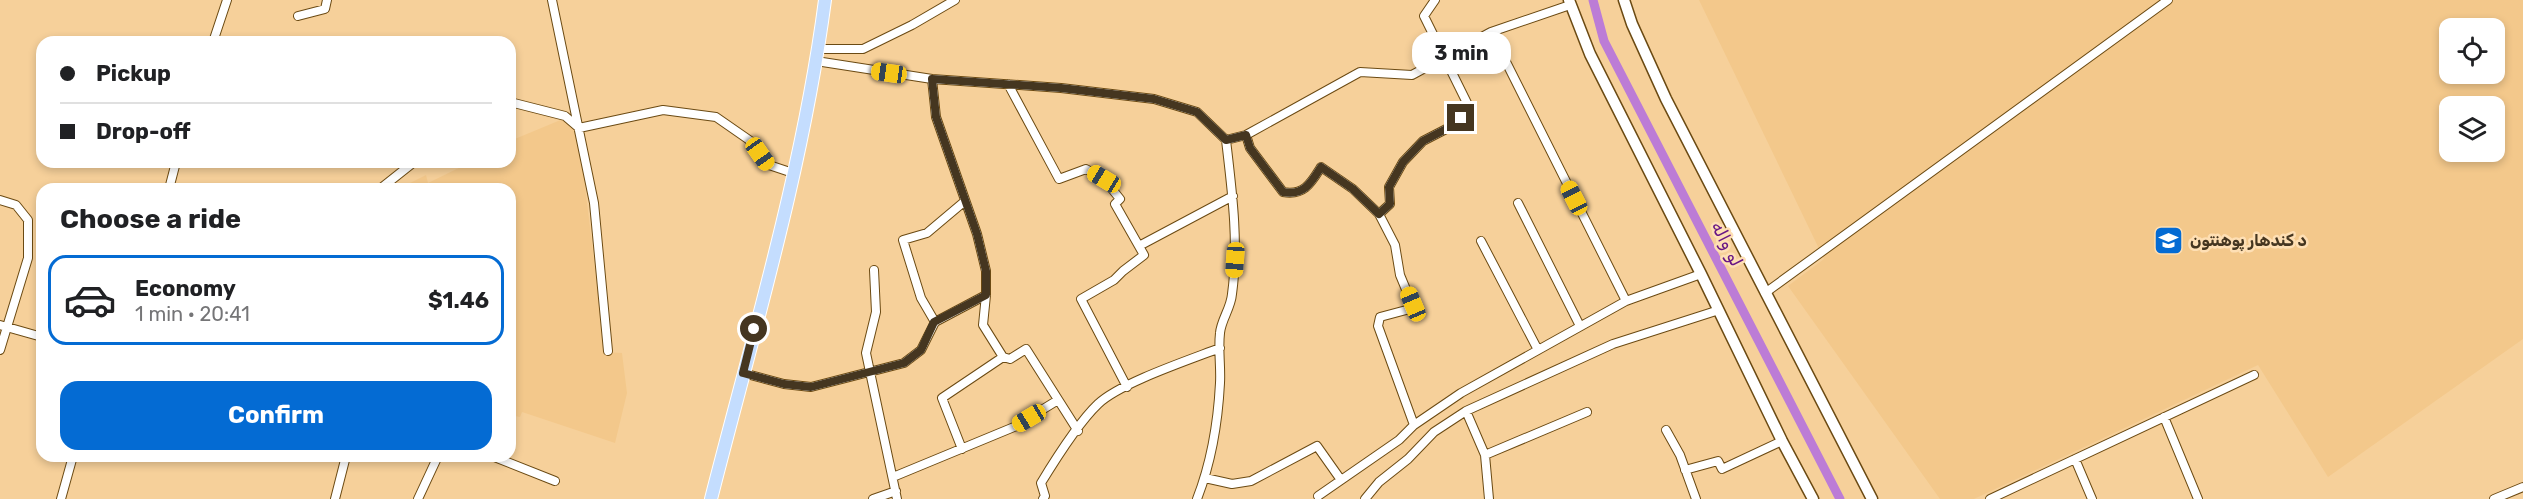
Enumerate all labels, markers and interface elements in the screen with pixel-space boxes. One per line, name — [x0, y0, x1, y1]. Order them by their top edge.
map controls — [2439, 18, 2505, 162]
button: locate — [2439, 18, 2505, 84]
callout: 3 min — [1412, 31, 1510, 73]
text: 3 min — [1434, 41, 1489, 65]
text: Pickup — [96, 60, 171, 87]
car — [870, 62, 908, 84]
button: layers — [2439, 96, 2505, 162]
route end — [1447, 104, 1474, 131]
text: Drop-off — [96, 118, 191, 145]
car — [742, 134, 778, 174]
car — [1084, 162, 1124, 196]
car — [1558, 178, 1590, 218]
text: Choose a ride — [60, 203, 241, 235]
water label: لو واله — [1706, 218, 1748, 270]
school or university icon: د کندهار پوهنتون — [2153, 224, 2185, 256]
place label: د کندهار پوهنتون — [2190, 231, 2307, 252]
car — [1225, 241, 1245, 279]
icon: car — [63, 273, 117, 327]
text: Economy — [135, 275, 236, 302]
car — [1398, 284, 1428, 324]
text: $1.46 — [428, 287, 489, 314]
text: 1 min · 20:41 — [135, 302, 250, 326]
route start — [740, 315, 767, 342]
button: Confirm — [60, 381, 492, 450]
car — [1009, 401, 1049, 435]

